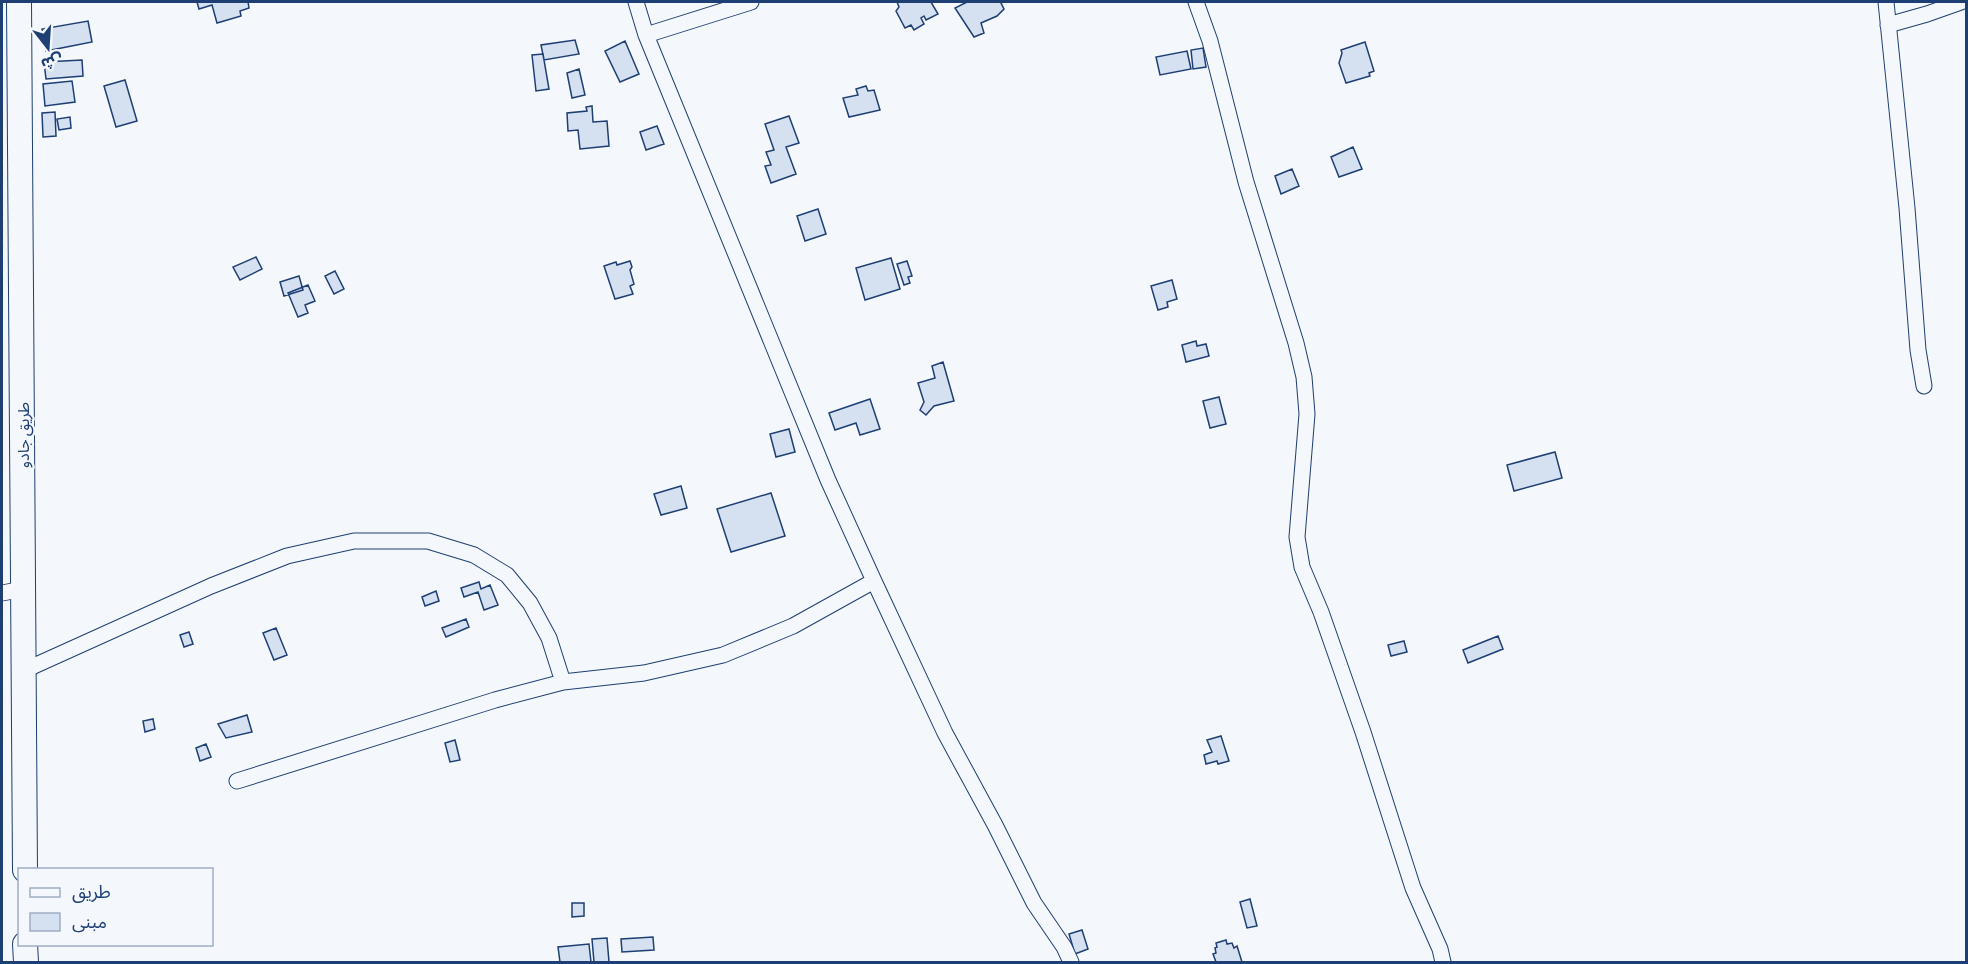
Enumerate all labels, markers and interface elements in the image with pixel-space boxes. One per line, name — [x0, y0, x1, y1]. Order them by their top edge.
north arrow — [18, 18, 78, 78]
text: ش — [39, 50, 66, 75]
street label: طريق جادو — [13, 402, 34, 468]
legend — [18, 868, 213, 946]
text: طريق — [72, 880, 111, 903]
text: مبنى — [72, 910, 107, 933]

